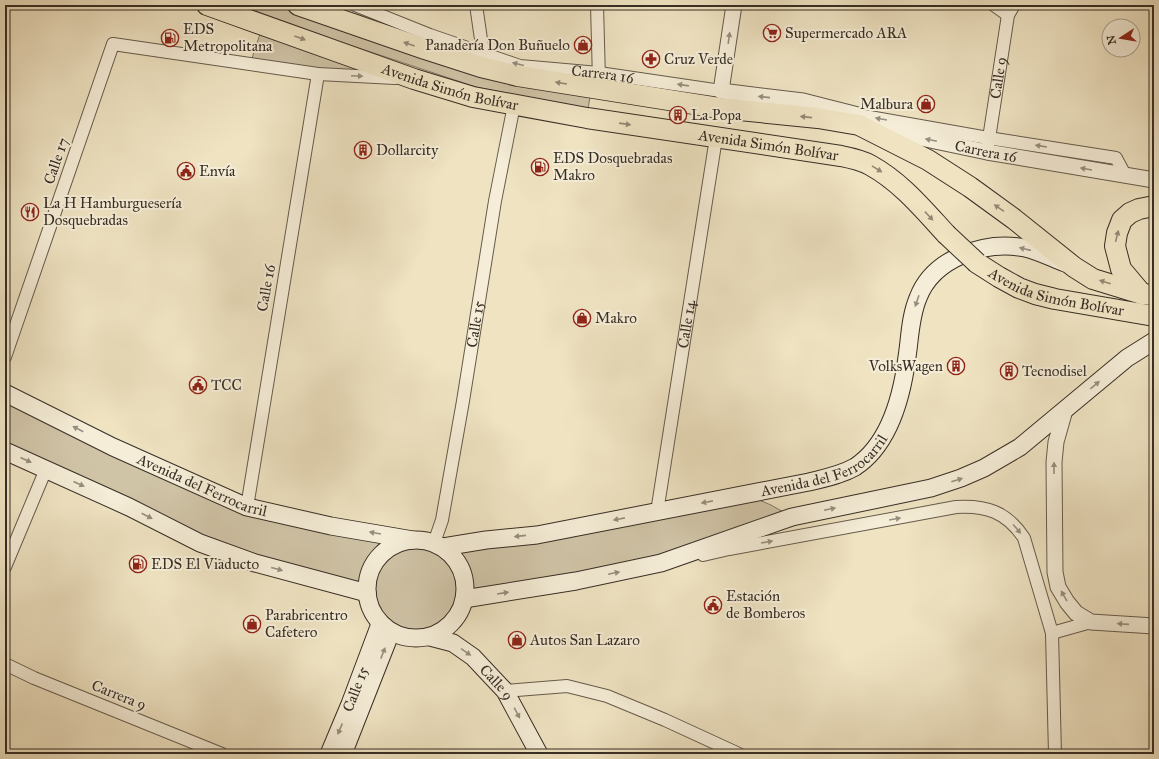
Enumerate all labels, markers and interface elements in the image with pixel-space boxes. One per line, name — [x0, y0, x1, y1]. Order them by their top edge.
north arrow — [1101, 18, 1141, 58]
place label: EDS Metropolitana — [183, 20, 273, 55]
supermarket icon: Supermercado ARA — [762, 23, 782, 43]
place label: Supermercado ARA — [785, 24, 907, 42]
fuel station icon: EDS Metropolitana — [160, 28, 180, 48]
one-way arrow — [726, 32, 733, 44]
text: N — [1104, 33, 1119, 46]
one-way arrow — [294, 35, 306, 41]
shop icon: Panadería Don Buñuelo — [573, 35, 593, 55]
place label: Panadería Don Buñuelo — [425, 36, 570, 54]
one-way arrow — [402, 40, 414, 46]
pharmacy icon: Cruz Verde — [641, 49, 661, 69]
place label: Cruz Verde — [664, 50, 733, 68]
street label: Calle 9 — [986, 56, 1010, 100]
street label: Avenida Simón Bolívar — [379, 59, 520, 114]
one-way arrow — [512, 61, 525, 67]
street label: Carrera 16 — [571, 62, 636, 87]
one-way arrow — [351, 73, 364, 79]
one-way arrow — [555, 80, 567, 86]
one-way arrow — [677, 82, 689, 88]
one-way arrow — [758, 93, 771, 100]
shop icon: Malbura — [916, 94, 936, 114]
place label: Malbura — [860, 95, 914, 113]
building icon: La Popa — [668, 105, 688, 125]
place label: La Popa — [691, 106, 742, 124]
one-way arrow — [800, 114, 812, 120]
one-way arrow — [875, 116, 887, 122]
one-way arrow — [619, 121, 631, 127]
street label: Avenida Simón Bolívar — [696, 126, 840, 165]
street label: Calle 17 — [40, 135, 72, 187]
street label: Carrera 16 — [953, 136, 1020, 166]
one-way arrow — [925, 137, 937, 143]
building icon: Dollarcity — [353, 140, 373, 160]
place label: Dollarcity — [376, 141, 439, 159]
one-way arrow — [1035, 143, 1047, 149]
place label: EDS Dosquebradas Makro — [553, 149, 672, 184]
fuel station icon: EDS Dosquebradas Makro — [530, 157, 550, 177]
public building icon: Envía — [176, 161, 196, 181]
place label: Envía — [199, 162, 236, 180]
one-way arrow — [1080, 165, 1092, 171]
one-way arrow — [871, 166, 883, 173]
place label: La H Hamburguesería Dosquebradas — [43, 194, 182, 230]
restaurant icon: La H Hamburguesería Dosquebradas — [20, 202, 40, 222]
one-way arrow — [994, 204, 1004, 212]
one-way arrow — [924, 211, 934, 221]
one-way arrow — [1114, 229, 1120, 241]
one-way arrow — [1018, 245, 1031, 251]
street label: Calle 16 — [253, 262, 279, 313]
street label: Avenida Simón Bolívar — [984, 263, 1126, 320]
one-way arrow — [1098, 279, 1110, 285]
one-way arrow — [914, 295, 920, 307]
street label: Calle 14 — [674, 298, 699, 350]
street label: Calle 15 — [463, 300, 488, 349]
shop icon: Makro — [572, 308, 592, 328]
place label: Makro — [595, 309, 637, 327]
building icon: VolksWagen — [946, 356, 966, 376]
place label: VolksWagen — [868, 357, 943, 375]
building icon: Tecnodisel — [999, 361, 1019, 381]
place label: Tecnodisel — [1022, 362, 1088, 380]
public building icon: TCC — [188, 375, 208, 395]
place label: TCC — [211, 376, 242, 394]
one-way arrow — [1090, 380, 1101, 389]
one-way arrow — [72, 426, 84, 432]
street label: Avenida del Ferrocarril — [758, 431, 892, 500]
street label: Avenida del Ferrocarril — [133, 450, 270, 520]
one-way arrow — [20, 458, 32, 464]
one-way arrow — [1051, 461, 1057, 474]
one-way arrow — [951, 476, 963, 482]
one-way arrow — [73, 481, 84, 487]
one-way arrow — [701, 499, 713, 505]
one-way arrow — [824, 506, 836, 512]
one-way arrow — [141, 513, 152, 519]
one-way arrow — [889, 515, 901, 521]
one-way arrow — [613, 517, 625, 523]
one-way arrow — [1012, 524, 1021, 534]
one-way arrow — [369, 530, 381, 536]
one-way arrow — [514, 533, 526, 540]
one-way arrow — [761, 539, 773, 545]
fuel station icon: EDS El Viaducto — [128, 554, 148, 574]
place label: EDS El Viaducto — [151, 555, 260, 573]
one-way arrow — [271, 566, 283, 572]
one-way arrow — [608, 569, 620, 575]
place label: Estación de Bomberos — [726, 587, 805, 622]
one-way arrow — [497, 590, 509, 596]
one-way arrow — [1060, 590, 1067, 602]
public building icon: Estación de Bomberos — [703, 595, 723, 615]
place label: Parabricentro Cafetero — [265, 606, 348, 641]
shop icon: Parabricentro Cafetero — [242, 614, 262, 634]
one-way arrow — [1117, 621, 1129, 628]
shop icon: Autos San Lazaro — [507, 630, 527, 650]
place label: Autos San Lazaro — [529, 631, 640, 649]
one-way arrow — [380, 647, 386, 658]
one-way arrow — [460, 648, 471, 656]
street label: Calle 9 — [476, 661, 517, 703]
street label: Calle 15 — [339, 664, 372, 715]
street label: Carrera 9 — [89, 676, 149, 714]
one-way arrow — [514, 708, 520, 719]
one-way arrow — [336, 724, 342, 736]

